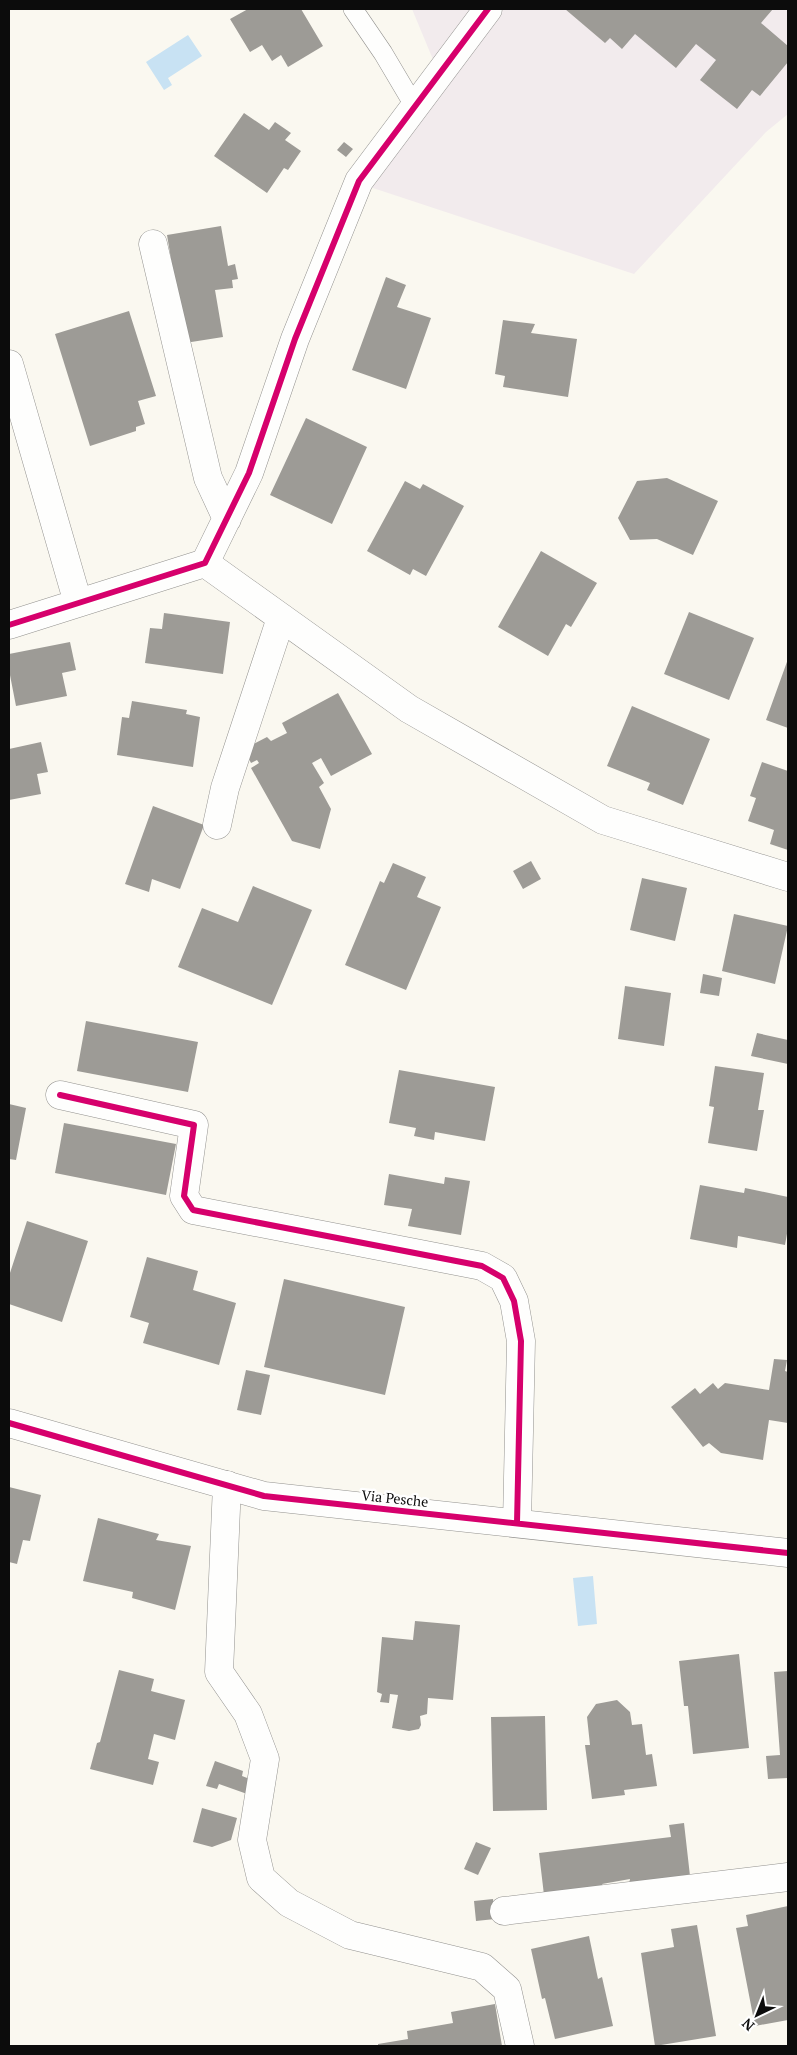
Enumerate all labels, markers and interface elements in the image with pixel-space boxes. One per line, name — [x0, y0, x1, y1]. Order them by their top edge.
street label: Via Pesche — [361, 1485, 429, 1511]
north arrow — [732, 1990, 782, 2040]
text: N — [737, 2014, 758, 2035]

